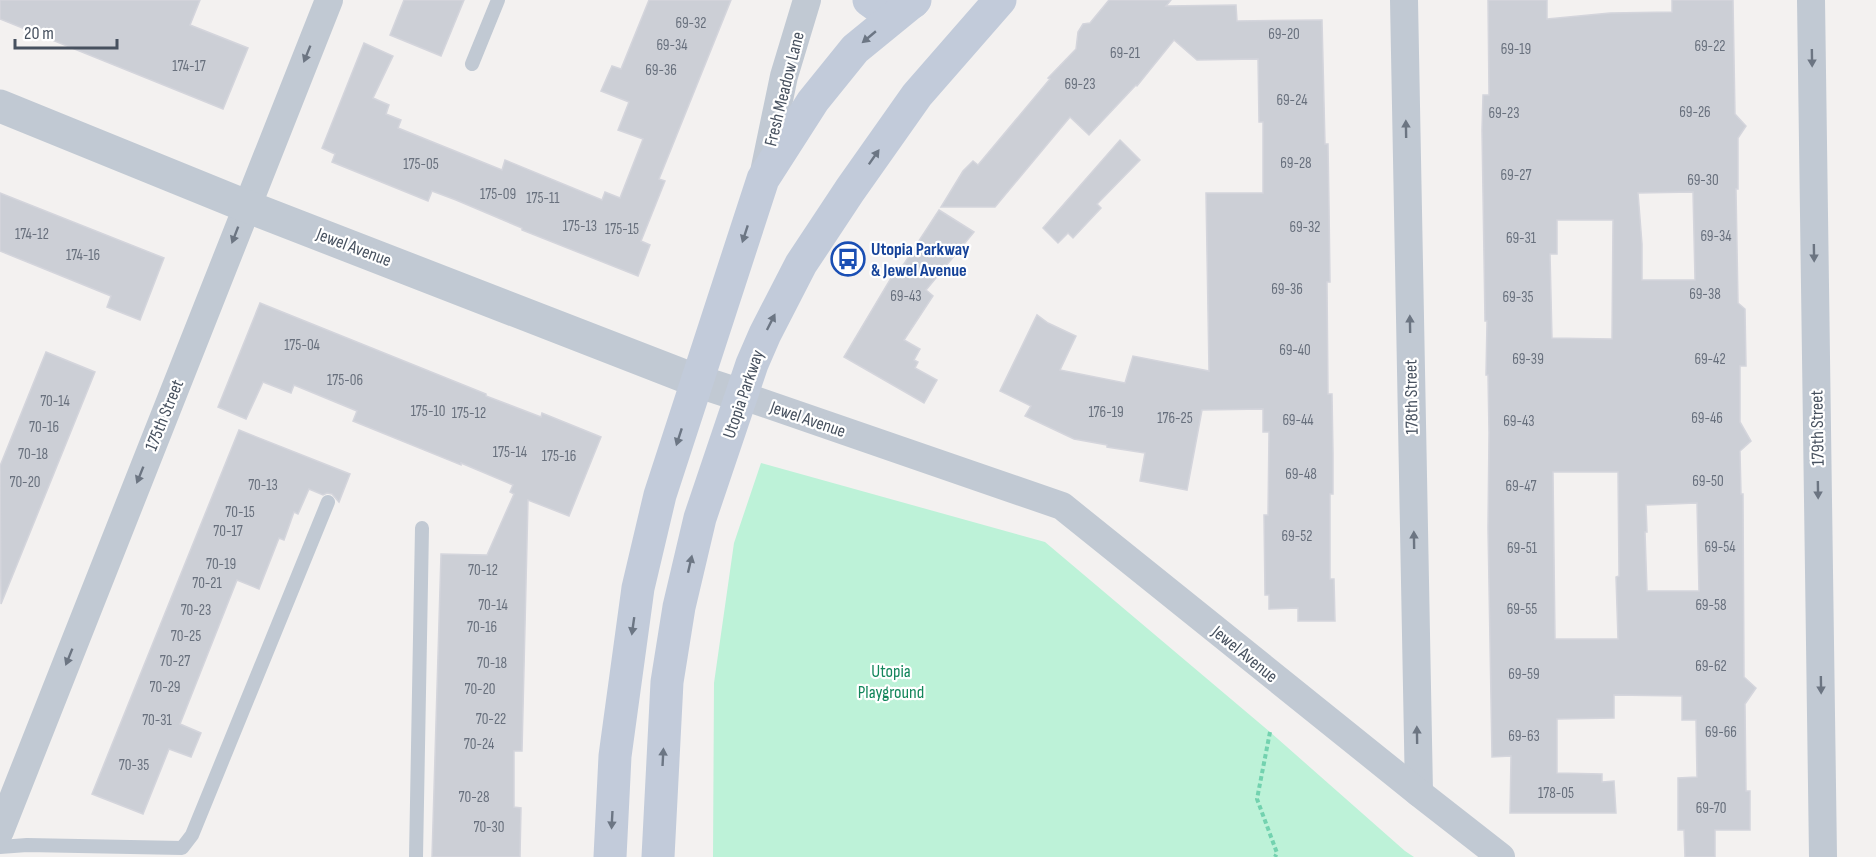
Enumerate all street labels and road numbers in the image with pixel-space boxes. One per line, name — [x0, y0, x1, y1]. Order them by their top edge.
street label: Fresh Meadow Lane — [760, 30, 809, 149]
street label: Jewel Avenue — [313, 223, 394, 271]
street label: Utopia Parkway — [719, 347, 768, 441]
street label: 178th Street — [1400, 359, 1423, 435]
street label: 175th Street — [141, 376, 188, 454]
street label: 179th Street — [1806, 390, 1829, 466]
street label: Jewel Avenue — [766, 396, 848, 442]
street label: Jewel Avenue — [1207, 621, 1282, 687]

